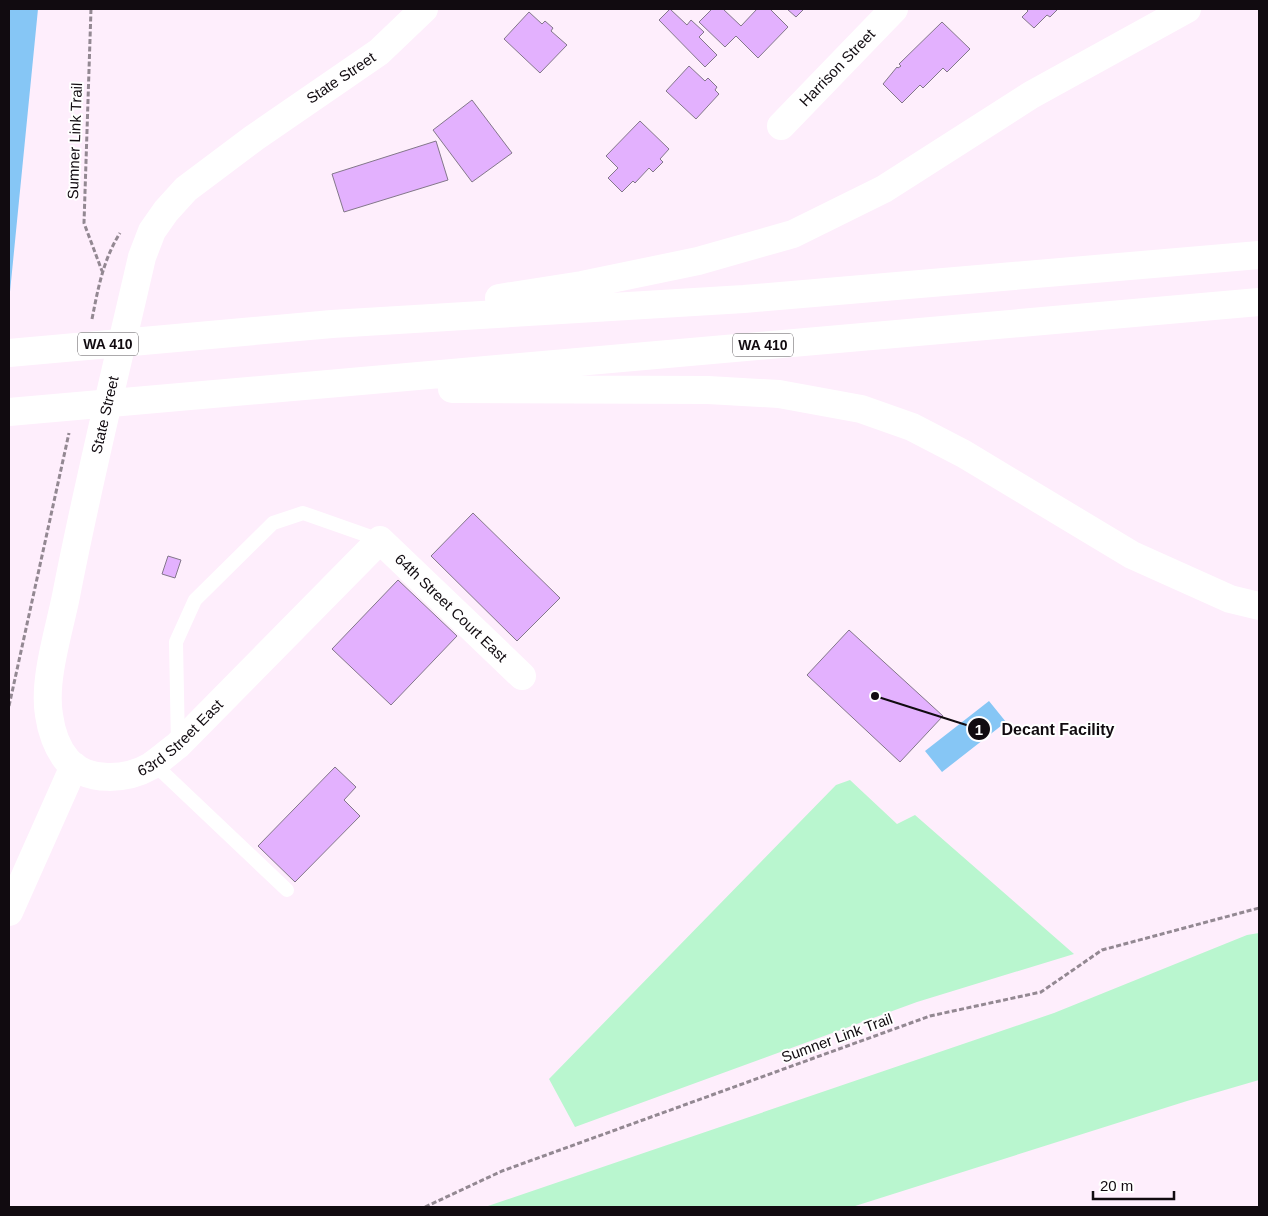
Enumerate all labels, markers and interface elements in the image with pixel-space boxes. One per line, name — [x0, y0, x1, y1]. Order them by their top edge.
street label: Harrison Street — [796, 25, 879, 110]
street label: State Street — [303, 48, 379, 107]
street label: Sumner Link Trail — [64, 82, 85, 200]
road number: WA 410 — [78, 332, 138, 356]
road number: WA 410 — [733, 334, 793, 356]
street label: State Street — [87, 374, 122, 455]
street label: 64th Street Court East — [392, 550, 511, 666]
street label: 63rd Street East — [135, 695, 227, 779]
callout: Decant Facility — [966, 714, 1124, 745]
text: 1 — [975, 721, 983, 738]
text: Decant Facility — [1002, 721, 1115, 738]
street label: Sumner Link Trail — [779, 1010, 895, 1065]
scale bar — [1093, 1168, 1174, 1200]
text: 20 m — [1100, 1177, 1133, 1194]

